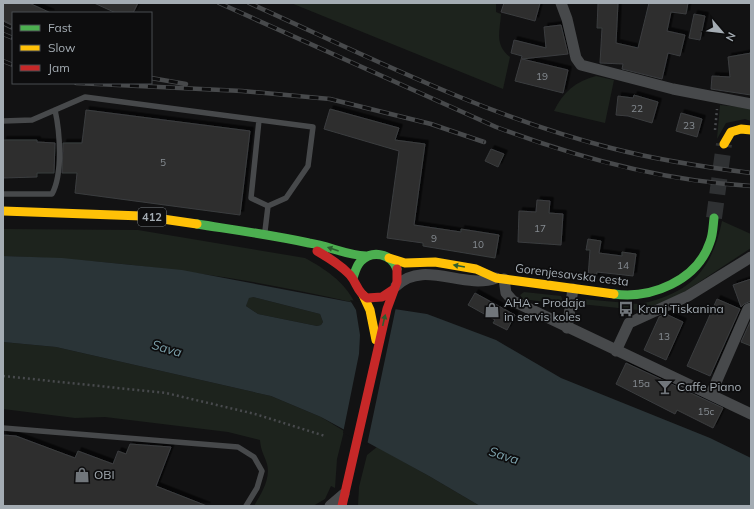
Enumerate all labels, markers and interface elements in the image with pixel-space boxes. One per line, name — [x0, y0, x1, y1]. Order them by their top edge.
legend — [12, 12, 152, 84]
north arrow — [702, 12, 742, 52]
text: Fast — [48, 20, 72, 35]
text: N — [723, 30, 739, 44]
text: Slow — [48, 40, 76, 55]
text: Jam — [48, 60, 70, 75]
house number: 19 — [536, 70, 548, 83]
house number: 22 — [631, 102, 643, 115]
house number: 23 — [683, 119, 695, 132]
house number: 5 — [160, 156, 166, 169]
road number: 412 — [138, 208, 166, 226]
house number: 17 — [534, 222, 546, 235]
house number: 9 — [431, 232, 437, 245]
house number: 10 — [472, 238, 484, 251]
one-way arrow — [326, 245, 338, 251]
house number: 14 — [617, 259, 629, 272]
street label: Gorenjesavska cesta — [514, 260, 630, 289]
one-way arrow — [453, 263, 465, 269]
place label: AHA - Prodaja in servis koles — [504, 295, 586, 324]
bus stop icon: Kranj Tiskanina — [617, 300, 635, 318]
shop icon: AHA - Prodaja in servis koles — [483, 301, 501, 319]
place label: Kranj Tiskanina — [638, 301, 724, 316]
one-way arrow — [381, 314, 387, 326]
house number: 13 — [658, 330, 670, 343]
water label: Sava — [150, 336, 184, 360]
house number: 15a — [632, 377, 650, 390]
bar icon: Caffe Piano — [656, 378, 674, 396]
place label: Caffe Piano — [677, 379, 742, 394]
house number: 15c — [698, 405, 715, 418]
water label: Sava — [487, 443, 521, 467]
shop icon: OBI — [73, 466, 91, 484]
place label: OBI — [94, 467, 115, 482]

